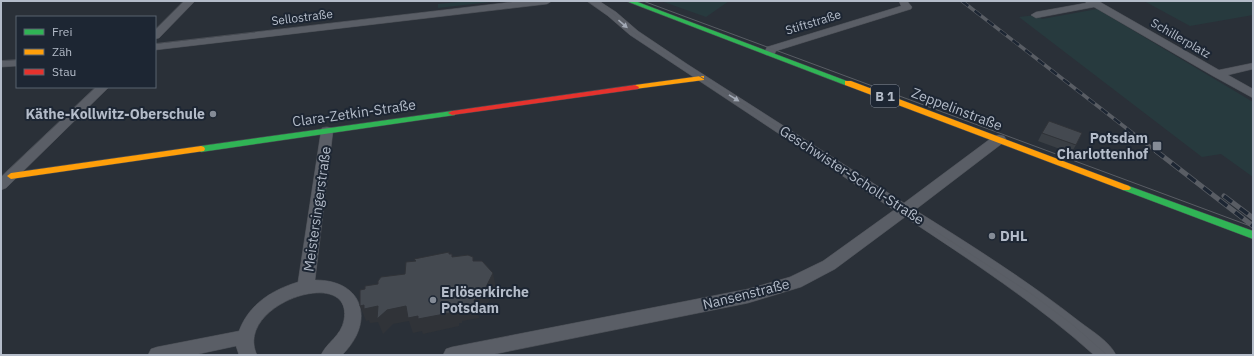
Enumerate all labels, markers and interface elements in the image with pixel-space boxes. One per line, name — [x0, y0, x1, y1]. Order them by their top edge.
street label: Sellostraße — [270, 6, 334, 28]
street label: Stiftstraße — [783, 6, 843, 38]
street label: Schillerplatz — [1148, 15, 1214, 61]
legend — [16, 16, 156, 88]
one-way arrow — [618, 20, 629, 29]
text: Frei — [52, 24, 72, 39]
text: Zäh — [52, 44, 72, 59]
text: Stau — [52, 64, 76, 79]
street label: Zeppelinstraße — [909, 83, 1005, 135]
road number: B 1 — [871, 85, 899, 107]
street label: Clara-Zetkin-Straße — [291, 95, 417, 131]
one-way arrow — [728, 95, 740, 102]
place label: Käthe-Kollwitz-Oberschule — [25, 105, 205, 123]
marker: Käthe-Kollwitz-Oberschule — [208, 109, 218, 119]
street label: Geschwister-Scholl-Straße — [776, 121, 928, 229]
place label: Potsdam Charlottenhof — [1057, 129, 1148, 163]
marker: Potsdam Charlottenhof — [1151, 140, 1163, 152]
street label: Meistersingerstraße — [299, 145, 335, 273]
place label: DHL — [1000, 227, 1027, 245]
marker: DHL — [987, 231, 997, 241]
street label: Nansenstraße — [701, 274, 791, 313]
place label: Erlöserkirche Potsdam — [441, 283, 529, 317]
marker: Erlöserkirche Potsdam — [428, 295, 438, 305]

